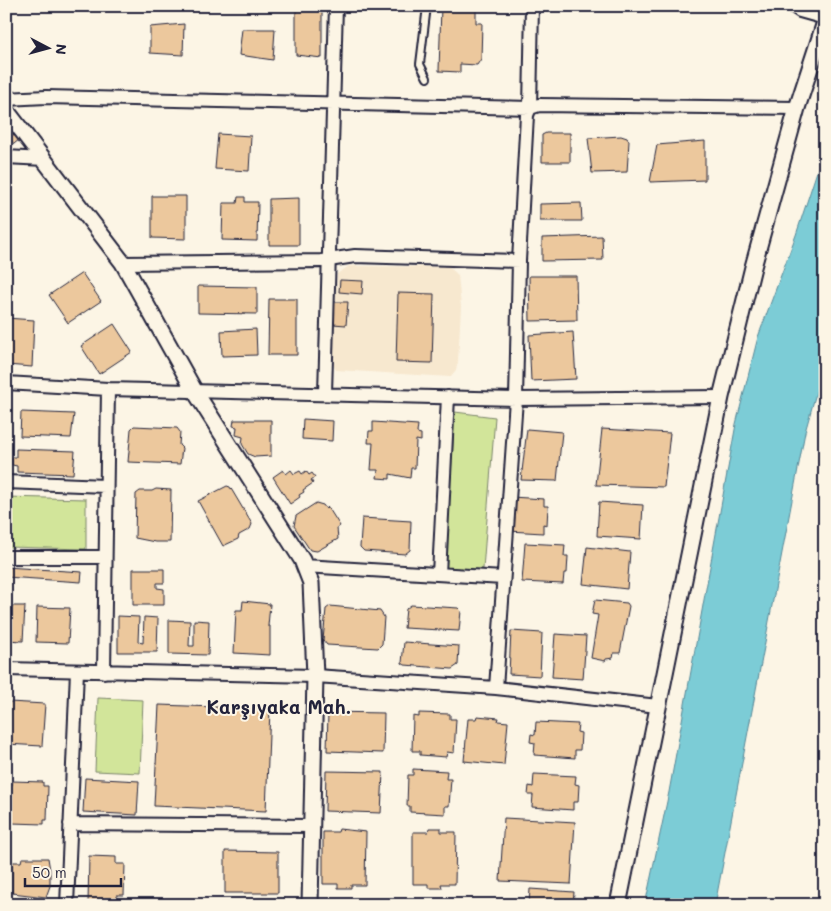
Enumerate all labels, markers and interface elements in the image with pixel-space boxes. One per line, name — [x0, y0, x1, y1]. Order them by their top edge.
north arrow — [22, 22, 72, 72]
text: N — [51, 43, 71, 56]
district label: Karşıyaka Mah. — [207, 694, 351, 720]
scale bar — [25, 856, 121, 888]
text: 50 m — [32, 862, 67, 882]

